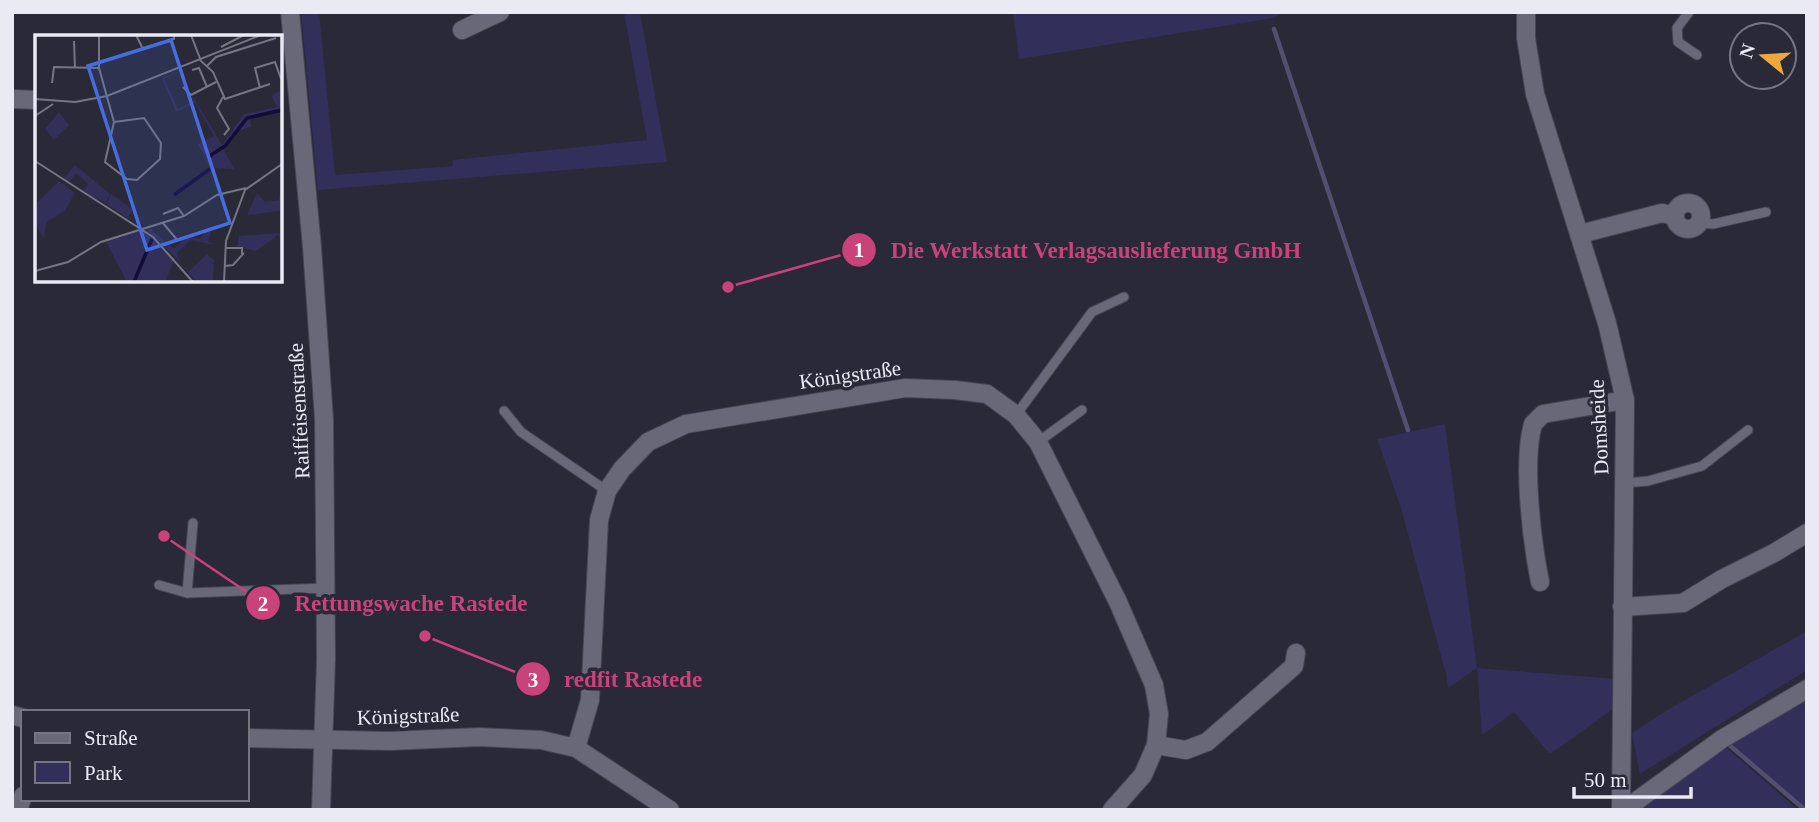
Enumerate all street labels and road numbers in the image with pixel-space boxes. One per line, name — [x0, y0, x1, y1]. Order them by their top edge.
street label: Raiffeisenstraße — [283, 342, 315, 480]
street label: Königstraße — [798, 356, 902, 394]
street label: Domsheide — [1585, 379, 1613, 475]
street label: Königstraße — [356, 702, 460, 730]

